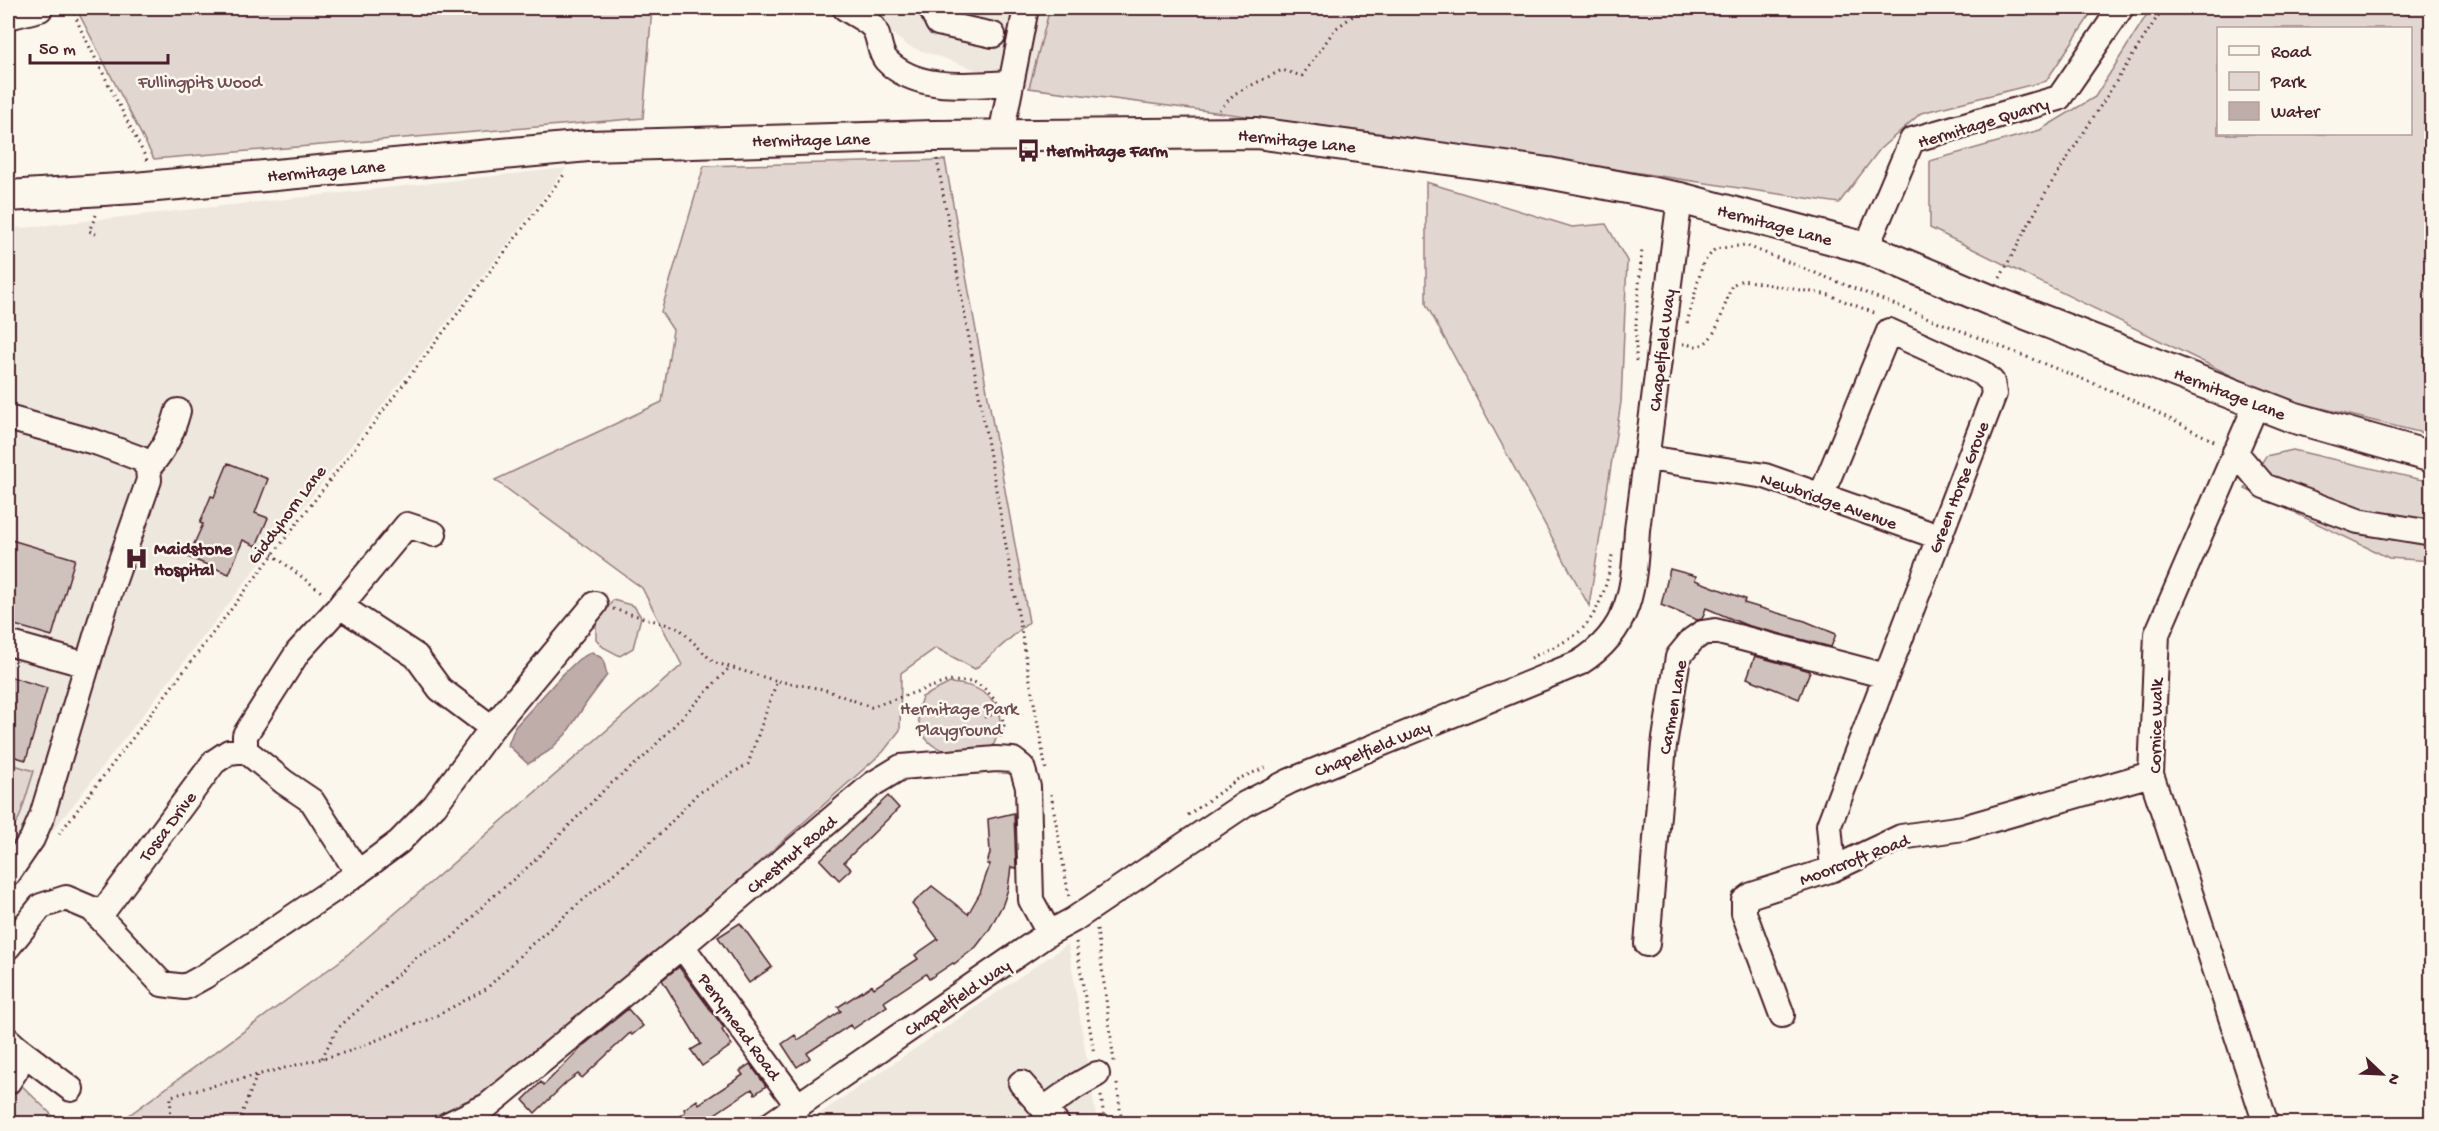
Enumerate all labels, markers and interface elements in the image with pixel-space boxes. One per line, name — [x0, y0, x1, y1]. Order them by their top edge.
scale bar — [30, 27, 168, 65]
legend — [2217, 27, 2412, 135]
text: 50 m — [39, 40, 76, 61]
text: Road — [2271, 43, 2312, 64]
park label: Fullingpits Wood — [137, 73, 263, 94]
text: Park — [2270, 73, 2307, 94]
street label: Hermitage Quarry — [1916, 94, 2052, 154]
text: Water — [2271, 103, 2321, 124]
street label: Hermitage Lane — [1237, 126, 1357, 159]
street label: Hermitage Lane — [752, 130, 871, 153]
bus stop icon: Hermitage Farm — [1015, 137, 1041, 163]
place label: Hermitage Farm — [1046, 142, 1168, 163]
street label: Hermitage Lane — [266, 157, 387, 188]
street label: Hermitage Lane — [1715, 201, 1835, 252]
street label: Chapelfield Way — [1646, 288, 1681, 413]
street label: Hermitage Lane — [2170, 364, 2289, 427]
street label: Green Horse Grove — [1926, 418, 1995, 557]
street label: Giddyhorn Lane — [244, 462, 332, 569]
street label: Newbridge Avenue — [1757, 469, 1900, 536]
place label: Maidstone Hospital — [154, 540, 233, 582]
hospital icon: Maidstone Hospital — [123, 545, 149, 571]
street label: Carmen Lane — [1656, 658, 1693, 756]
street label: Cornice Walk — [2146, 676, 2169, 774]
park label: Hermitage Park Playground — [900, 700, 1020, 742]
street label: Chapelfield Way — [1312, 717, 1434, 783]
street label: Tosca Drive — [135, 788, 203, 868]
street label: Chestnut Road — [743, 811, 843, 900]
street label: Moorcroft Road — [1797, 830, 1914, 892]
street label: Chapelfield Way — [901, 956, 1015, 1042]
street label: Perrymead Road — [692, 969, 785, 1086]
north arrow — [2352, 1044, 2412, 1104]
text: N — [2382, 1070, 2403, 1088]

